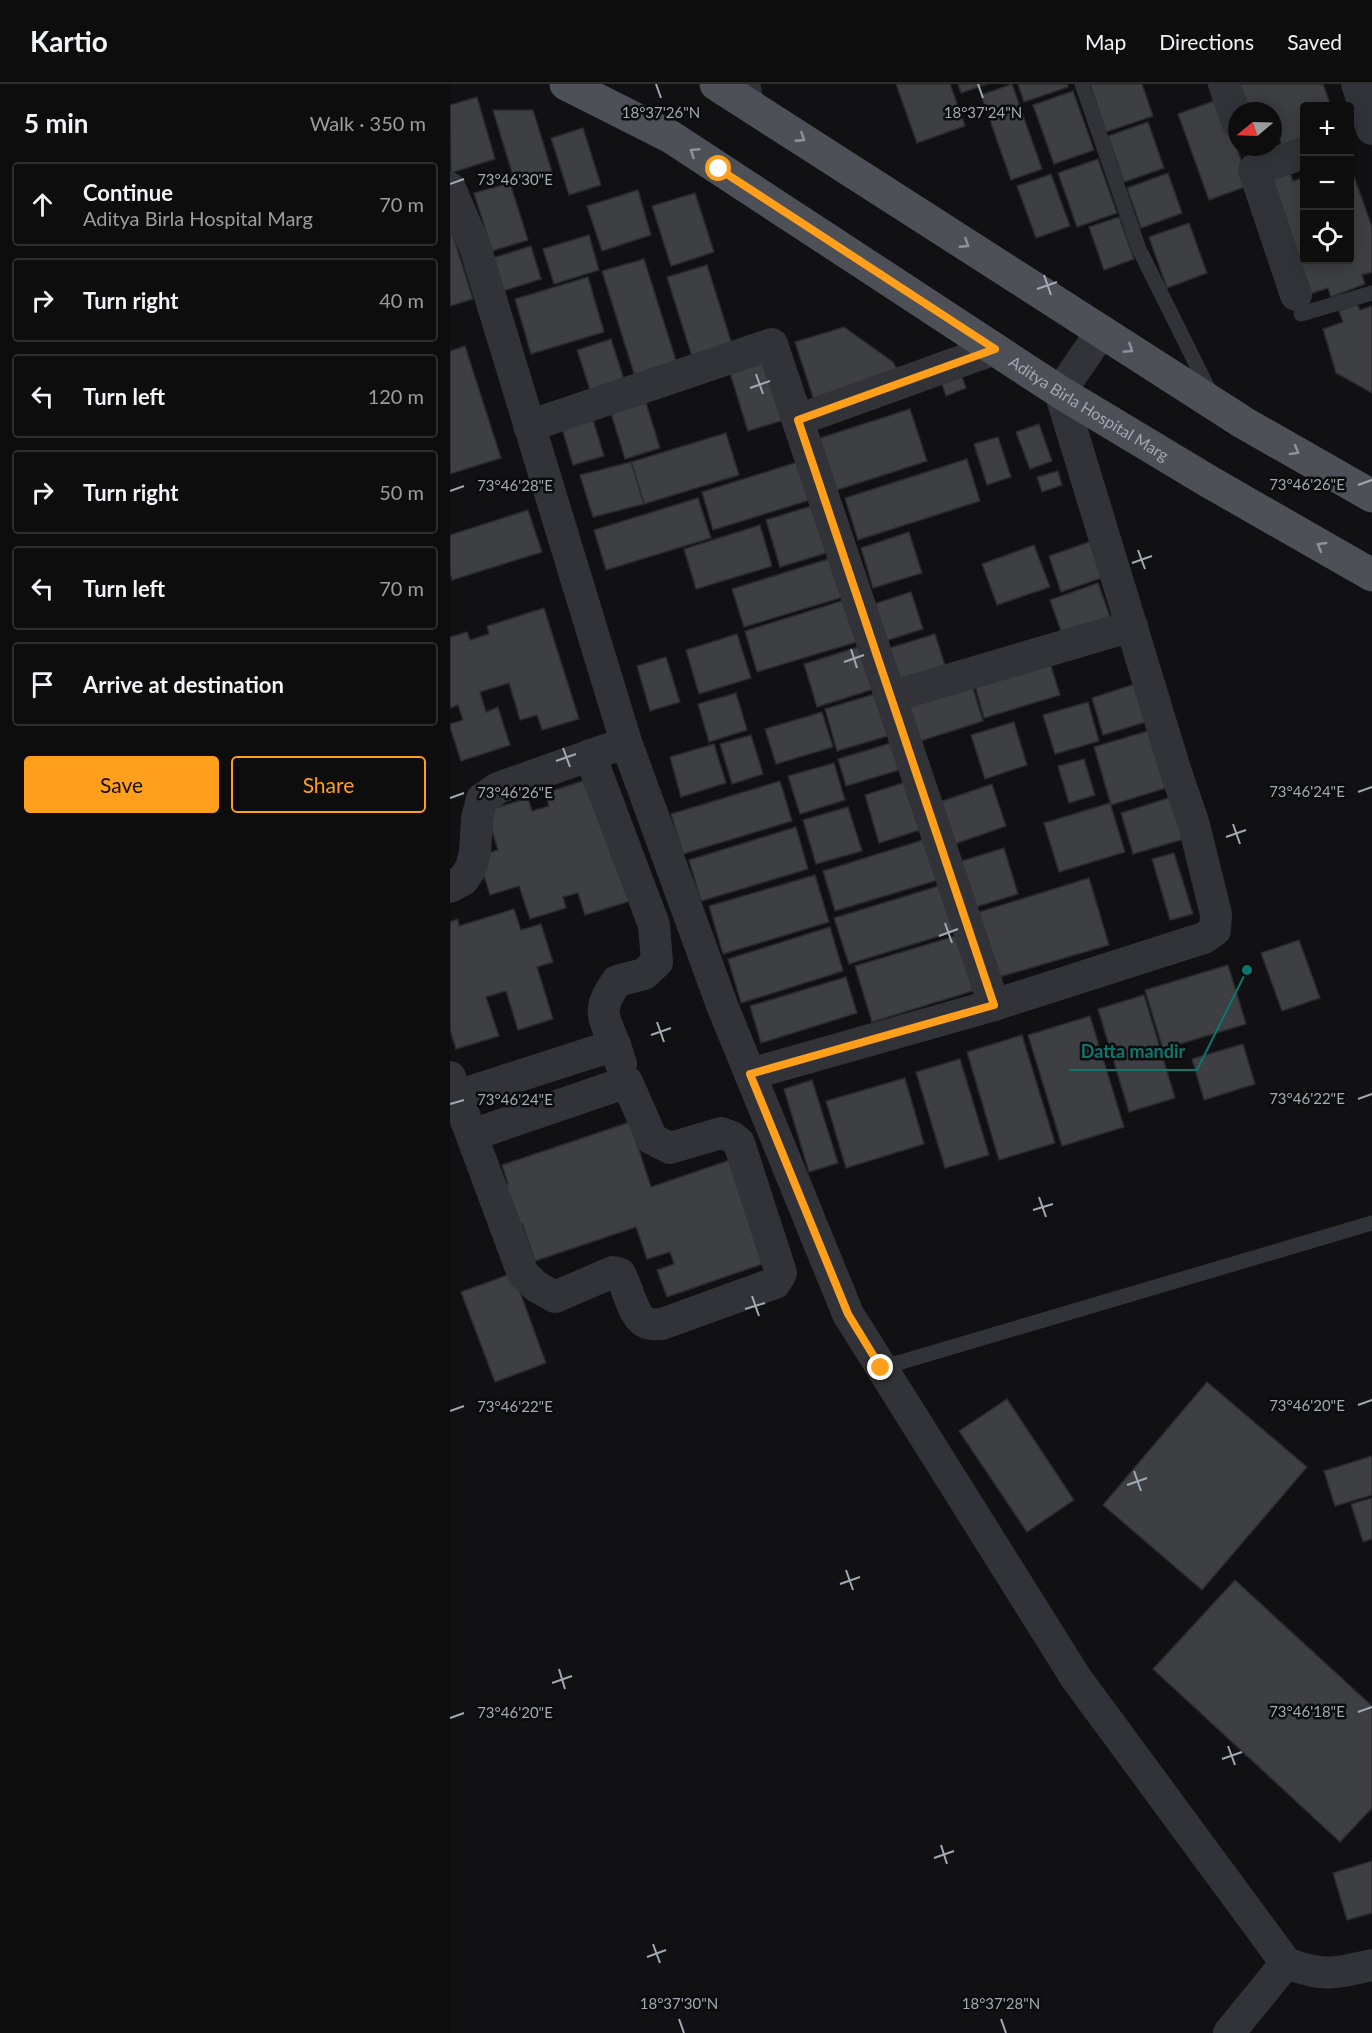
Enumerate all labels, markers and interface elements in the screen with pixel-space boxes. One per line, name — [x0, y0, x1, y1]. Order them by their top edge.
text: Kartio — [30, 24, 108, 58]
text: Map — [1085, 29, 1126, 54]
text: Directions — [1159, 29, 1254, 54]
text: Saved — [1287, 29, 1342, 54]
north arrow — [1228, 102, 1282, 156]
map controls — [1300, 102, 1354, 264]
button: + — [1300, 102, 1354, 156]
text: 18°37'26"N — [622, 103, 700, 121]
text: 18°37'24"N — [944, 103, 1022, 121]
text: 5 min — [24, 107, 88, 139]
text: Walk · 350 m — [310, 111, 426, 135]
one-way arrow — [794, 131, 805, 142]
one-way arrow — [690, 148, 701, 159]
route start — [705, 155, 731, 181]
button: − — [1300, 156, 1354, 210]
text: 73°46'30"E — [477, 170, 553, 188]
text: Continue — [83, 179, 173, 206]
icon: ahead — [26, 188, 59, 221]
text: 70 m — [379, 192, 424, 216]
text: Aditya Birla Hospital Marg — [83, 206, 313, 230]
button: locate — [1300, 210, 1354, 264]
one-way arrow — [959, 236, 969, 248]
icon: right — [26, 284, 59, 317]
text: Turn right — [83, 287, 178, 314]
text: 40 m — [379, 288, 424, 312]
one-way arrow — [1122, 342, 1133, 353]
street label: Aditya Birla Hospital Marg — [1006, 351, 1172, 464]
icon: left — [26, 380, 59, 413]
text: Turn left — [83, 383, 165, 410]
text: 120 m — [368, 384, 424, 408]
one-way arrow — [1289, 444, 1299, 456]
text: 73°46'26"E — [1269, 475, 1345, 493]
icon: right — [26, 476, 59, 509]
text: 73°46'28"E — [477, 476, 553, 494]
text: Turn right — [83, 479, 178, 506]
text: 50 m — [379, 480, 424, 504]
one-way arrow — [1317, 542, 1327, 553]
icon: left — [26, 572, 59, 605]
text: Turn left — [83, 575, 165, 602]
text: 70 m — [379, 576, 424, 600]
icon: arrive — [26, 668, 59, 701]
text: Arrive at destination — [83, 671, 284, 698]
button: Save — [24, 756, 219, 813]
button: Share — [231, 756, 426, 813]
text: 73°46'24"E — [1269, 782, 1345, 800]
text: 73°46'26"E — [477, 783, 553, 801]
callout: Datta mandir — [1069, 1034, 1197, 1070]
text: Datta mandir — [1081, 1040, 1186, 1062]
text: 73°46'22"E — [1269, 1089, 1345, 1107]
text: 73°46'24"E — [477, 1090, 553, 1108]
route end — [867, 1354, 893, 1380]
text: 73°46'20"E — [1269, 1396, 1345, 1414]
text: 73°46'22"E — [477, 1397, 553, 1415]
text: 73°46'18"E — [1269, 1702, 1345, 1720]
text: 73°46'20"E — [477, 1703, 553, 1721]
text: 18°37'30"N — [640, 1994, 718, 2012]
text: 18°37'28"N — [962, 1994, 1040, 2012]

